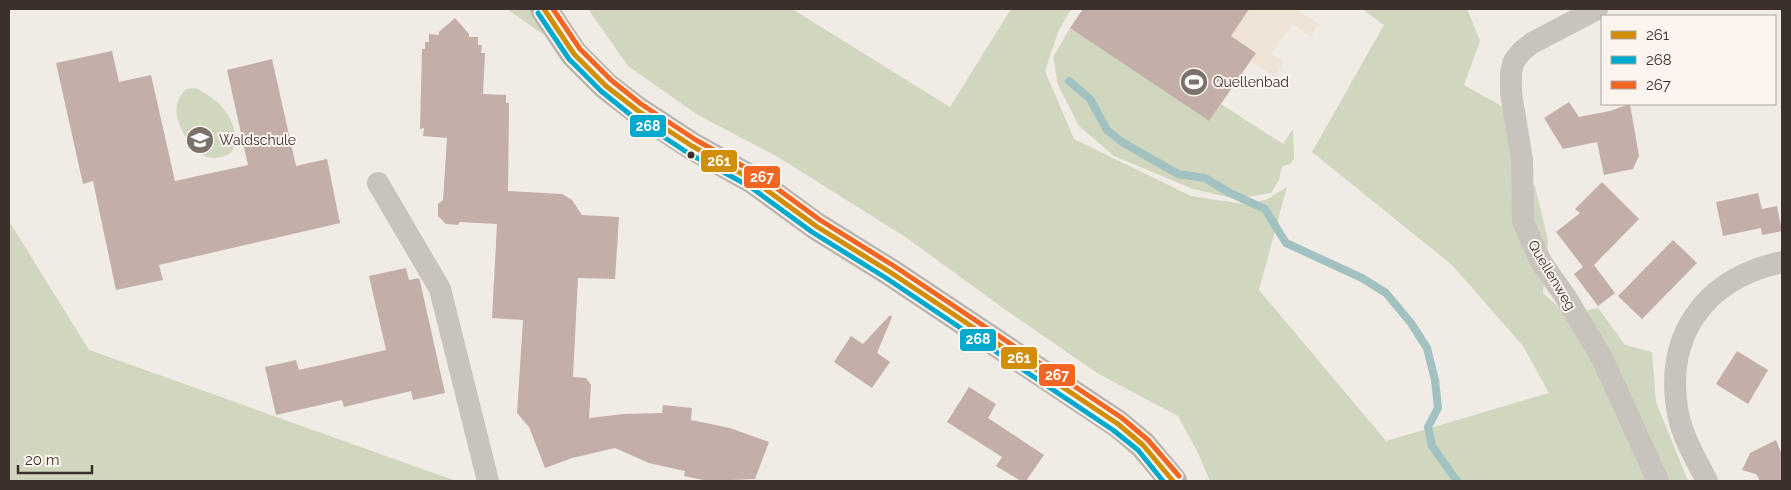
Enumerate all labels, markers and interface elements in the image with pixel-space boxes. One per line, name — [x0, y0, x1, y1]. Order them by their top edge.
legend — [1601, 15, 1776, 105]
text: 261 — [1646, 26, 1670, 44]
text: 268 — [1646, 51, 1672, 69]
sports icon: Quellenbad — [1179, 67, 1209, 97]
place label: Quellenbad — [1213, 74, 1289, 90]
text: 267 — [1646, 76, 1671, 94]
line badge: 268 — [629, 114, 667, 138]
text: 268 — [636, 118, 660, 134]
school or university icon: Waldschule — [185, 125, 215, 155]
place label: Waldschule — [219, 132, 296, 148]
line badge: 261 — [700, 149, 738, 173]
unlabelled marker — [686, 150, 696, 160]
text: 261 — [707, 153, 731, 169]
line badge: 267 — [743, 165, 781, 189]
text: 267 — [750, 169, 774, 185]
street label: Quellenweg — [1525, 237, 1579, 313]
line badge: 268 — [959, 328, 997, 352]
text: 268 — [966, 331, 990, 347]
line badge: 261 — [1000, 346, 1038, 370]
text: 261 — [1007, 350, 1031, 366]
line badge: 267 — [1038, 363, 1076, 387]
text: 267 — [1045, 367, 1069, 383]
scale bar — [18, 442, 91, 474]
text: 20 m — [25, 451, 60, 469]

